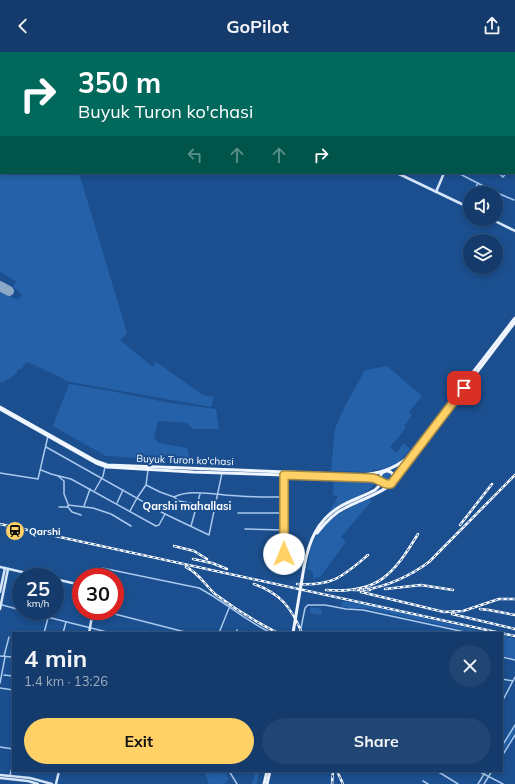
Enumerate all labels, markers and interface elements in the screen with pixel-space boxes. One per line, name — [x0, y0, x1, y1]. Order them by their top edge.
icon: back — [12, 15, 34, 37]
text: GoPilot — [226, 15, 289, 38]
icon: share — [481, 15, 503, 37]
text: 350 m — [78, 65, 161, 100]
icon: right — [12, 68, 64, 120]
text: Buyuk Turon ko'chasi — [78, 100, 253, 123]
icon: left — [184, 144, 206, 166]
icon: ahead — [226, 144, 248, 166]
icon: ahead — [268, 144, 290, 166]
icon: right — [310, 144, 332, 166]
map controls — [463, 186, 503, 274]
button: sound — [463, 186, 503, 226]
button: layers — [463, 234, 503, 274]
pin — [447, 371, 481, 405]
icon: arrive — [453, 377, 475, 399]
street label: Buyuk Turon ko'chasi — [136, 452, 234, 468]
district label: Qarshi mahallasi — [143, 499, 232, 513]
station icon: Qarshi — [4, 520, 26, 542]
place label: Qarshi — [29, 525, 61, 538]
position arrow — [263, 533, 305, 575]
speed limit sign: 30 — [72, 568, 124, 620]
text: 25 — [26, 576, 50, 601]
text: km/h — [27, 597, 49, 610]
text: 4 min — [24, 643, 87, 673]
button: close — [449, 645, 491, 687]
text: 1.4 km · 13:26 — [24, 673, 108, 689]
button: Exit — [24, 718, 254, 764]
button: Share — [262, 718, 491, 764]

